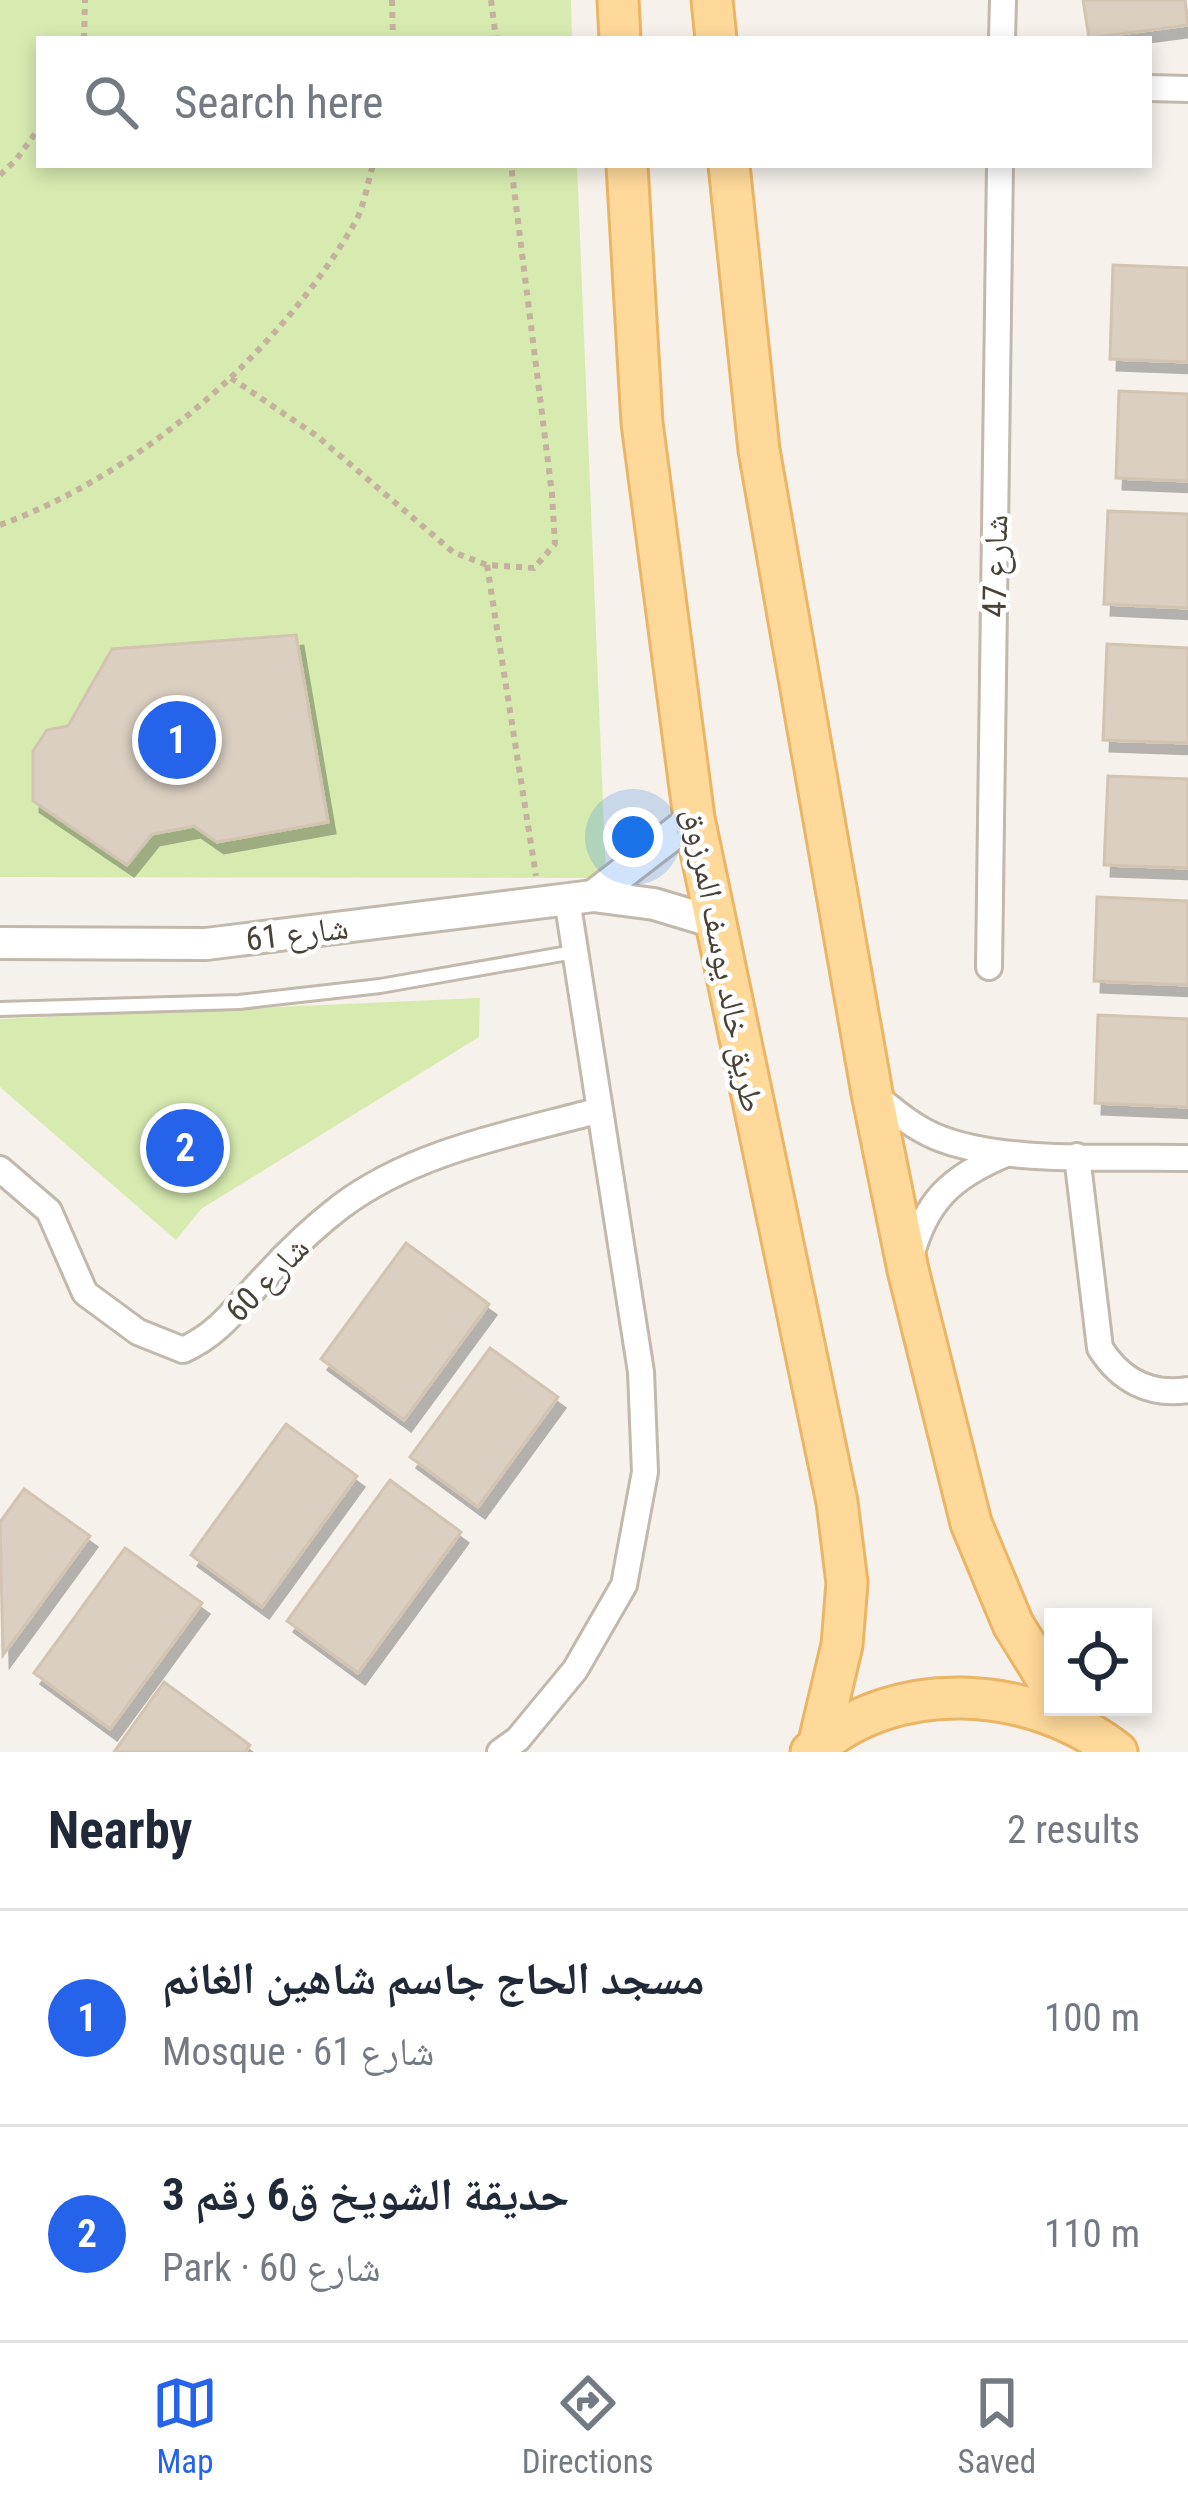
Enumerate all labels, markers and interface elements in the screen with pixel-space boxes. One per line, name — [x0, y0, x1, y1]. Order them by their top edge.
search box — [36, 36, 1152, 168]
icon: search — [78, 69, 144, 135]
text: Search here — [174, 76, 383, 129]
street label: شارع 47 — [975, 514, 1016, 618]
pin: 1 — [138, 695, 216, 785]
street label: طريق خالد يوسف المرزوق — [674, 805, 773, 1116]
your location — [603, 807, 663, 867]
street label: شارع 61 — [244, 907, 351, 960]
pin: 2 — [146, 1103, 224, 1193]
street label: شارع 60 — [217, 1228, 317, 1330]
map controls — [1044, 1608, 1152, 1716]
button: locate — [1044, 1608, 1152, 1716]
text: Nearby — [48, 1801, 192, 1860]
text: 2 results — [1007, 1807, 1140, 1853]
text: مسجد الحاج جاسم شاهين الغانم — [162, 1952, 705, 2005]
text: 1 — [77, 1995, 97, 2041]
text: 100 m — [1044, 1995, 1140, 2041]
text: Mosque · شارع 61 — [162, 2029, 435, 2075]
text: حديقة الشويخ ق6 رقم 3 — [162, 2168, 569, 2221]
text: 2 — [77, 2211, 97, 2257]
text: 110 m — [1044, 2211, 1140, 2257]
text: Park · شارع 60 — [162, 2245, 381, 2291]
tab: Map — [152, 2370, 218, 2481]
tab: Directions — [522, 2370, 654, 2481]
tab: Saved — [958, 2370, 1036, 2481]

